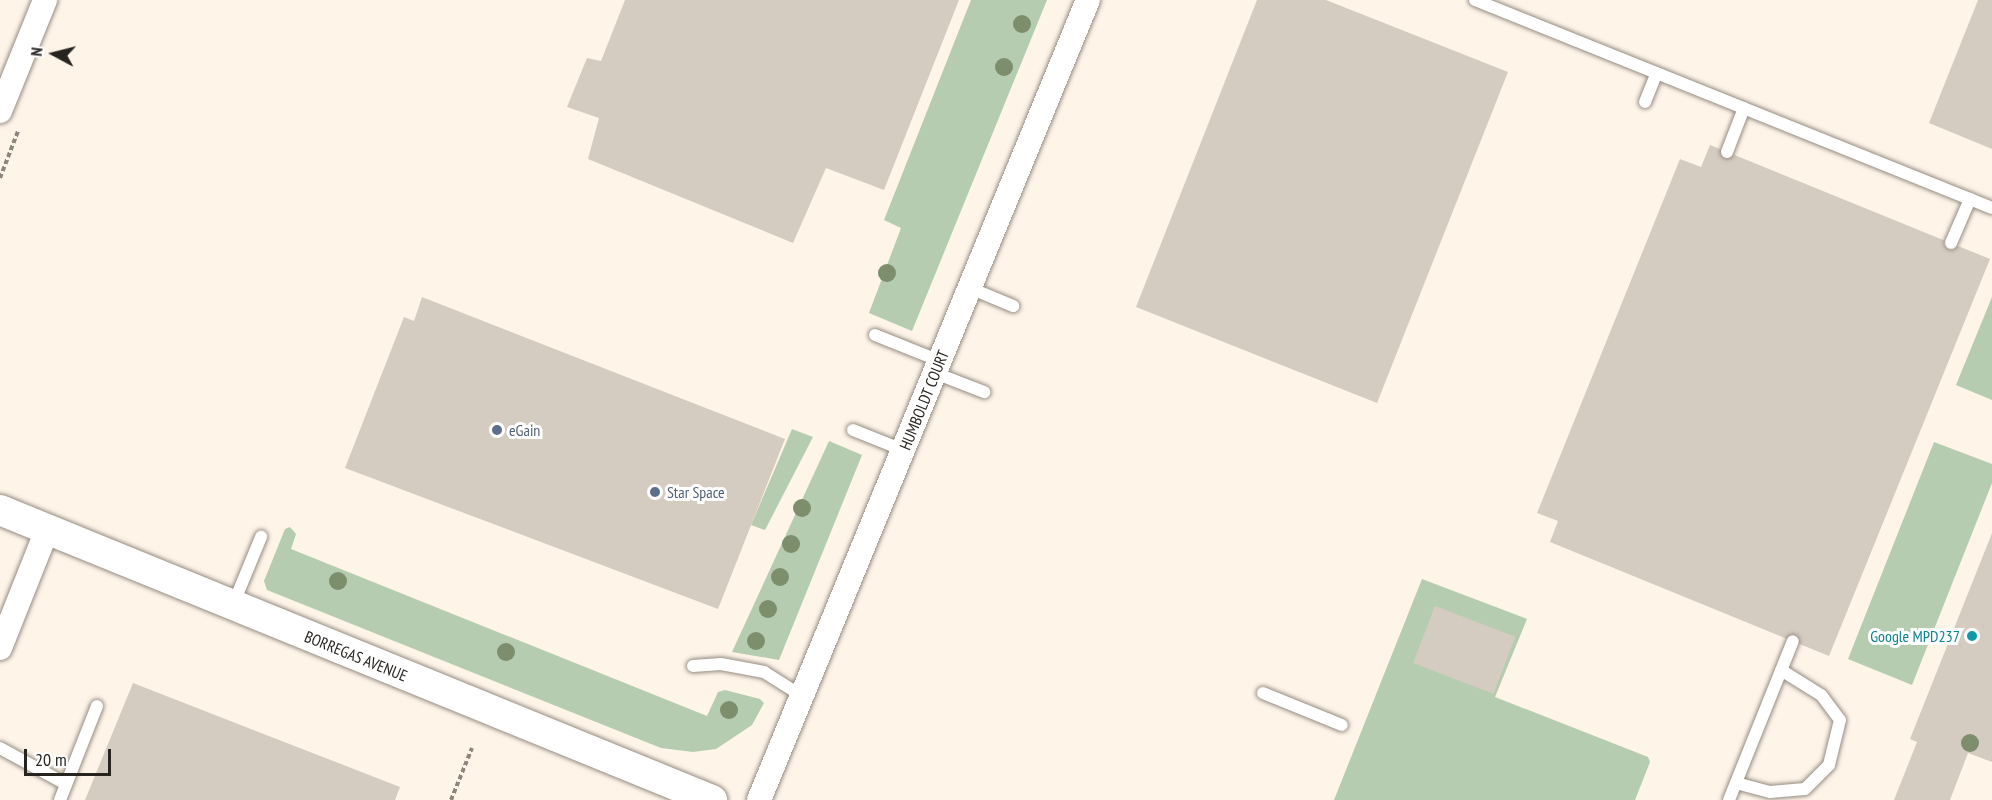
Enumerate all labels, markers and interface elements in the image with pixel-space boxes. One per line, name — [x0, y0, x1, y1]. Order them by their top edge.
north arrow — [24, 24, 84, 84]
text: N — [26, 46, 47, 57]
street label: HUMBOLDT COURT — [895, 347, 953, 453]
place label: eGain — [509, 420, 540, 440]
marker: eGain — [490, 423, 504, 437]
place label: Star Space — [667, 482, 725, 502]
marker: Star Space — [648, 485, 662, 499]
place label: Google MPD237 — [1870, 626, 1960, 646]
street label: BORREGAS AVENUE — [302, 627, 410, 685]
marker: Google MPD237 — [1965, 629, 1979, 643]
scale bar — [27, 737, 114, 775]
text: 20 m — [35, 748, 67, 771]

